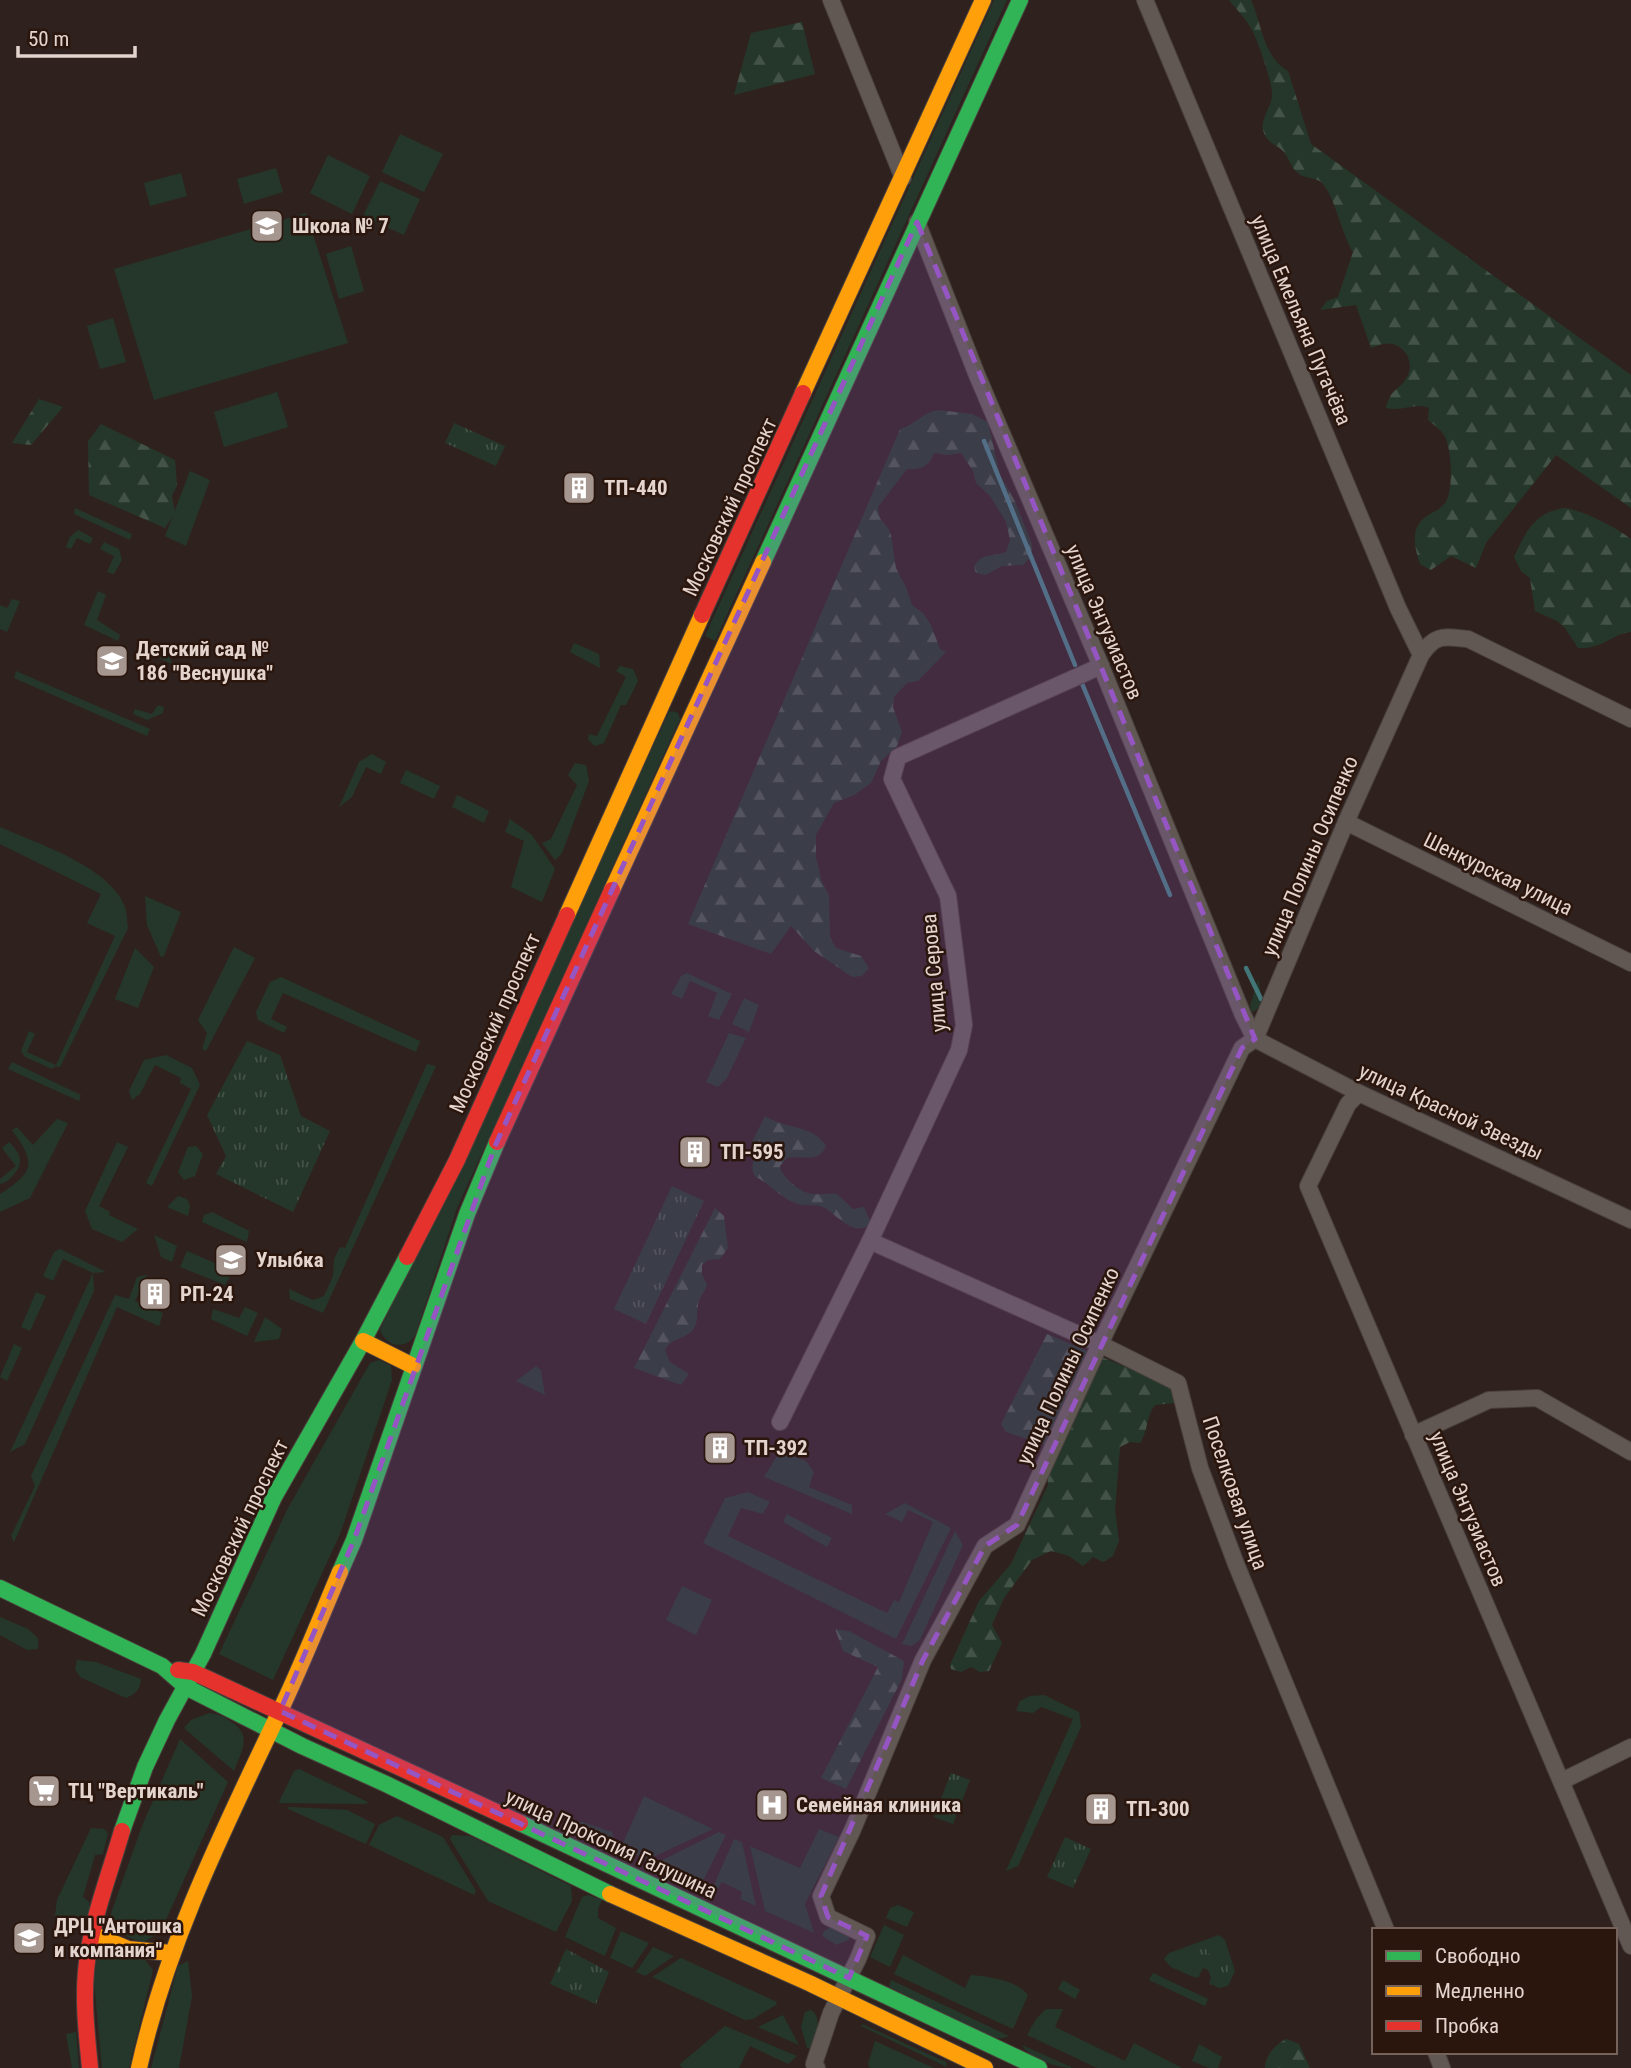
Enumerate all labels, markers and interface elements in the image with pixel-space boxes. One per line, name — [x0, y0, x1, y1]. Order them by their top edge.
scale bar — [18, 14, 135, 58]
text: 50 m — [28, 27, 69, 51]
school or university icon: Школа № 7 — [248, 207, 286, 245]
street label: улица Емельяна Пугачёва — [1246, 211, 1356, 429]
place label: Школа № 7 — [292, 214, 389, 238]
street label: Московский проспект — [678, 414, 782, 600]
building icon: ТП-440 — [560, 469, 598, 507]
place label: ТП-440 — [604, 476, 668, 500]
street label: улица Энтузиастов — [1061, 541, 1147, 703]
place label: Детский сад № 186 "Веснушка" — [136, 637, 273, 685]
school or university icon: Детский сад № 186 "Веснушка" — [93, 642, 131, 680]
street label: улица Полины Осипенко — [1257, 752, 1363, 960]
street label: Шенкурская улица — [1420, 828, 1576, 920]
street label: улица Серова — [917, 913, 951, 1033]
street label: Московский проспект — [445, 929, 545, 1116]
street label: улица Красной Звезды — [1355, 1059, 1547, 1165]
building icon: ТП-595 — [676, 1133, 714, 1171]
place label: ТП-595 — [720, 1140, 784, 1164]
school or university icon: Улыбка — [212, 1241, 250, 1279]
place label: Улыбка — [256, 1248, 324, 1272]
street label: улица Полины Осипенко — [1012, 1264, 1124, 1468]
building icon: РП-24 — [136, 1275, 174, 1313]
place label: РП-24 — [180, 1282, 234, 1306]
street label: Поселковая улица — [1198, 1413, 1272, 1573]
street label: улица Энтузиастов — [1425, 1428, 1511, 1590]
building icon: ТП-392 — [701, 1429, 739, 1467]
street label: Московский проспект — [187, 1436, 293, 1620]
place label: ТП-392 — [744, 1436, 808, 1460]
supermarket icon: ТЦ "Вертикаль" — [25, 1772, 63, 1810]
place label: ТЦ "Вертикаль" — [68, 1779, 204, 1803]
street label: улица Прокопия Галушина — [502, 1784, 720, 1904]
hospital icon: Семейная клиника — [753, 1786, 791, 1824]
building icon: ТП-300 — [1082, 1790, 1120, 1828]
place label: Семейная клиника — [796, 1793, 961, 1817]
place label: ТП-300 — [1126, 1797, 1190, 1821]
place label: ДРЦ "Антошка и компания" — [54, 1914, 182, 1962]
school or university icon: ДРЦ "Антошка и компания" — [10, 1919, 48, 1957]
legend — [1372, 1928, 1617, 2054]
text: Свободно — [1435, 1944, 1521, 1968]
text: Медленно — [1435, 1979, 1524, 2003]
text: Пробка — [1435, 2014, 1499, 2038]

